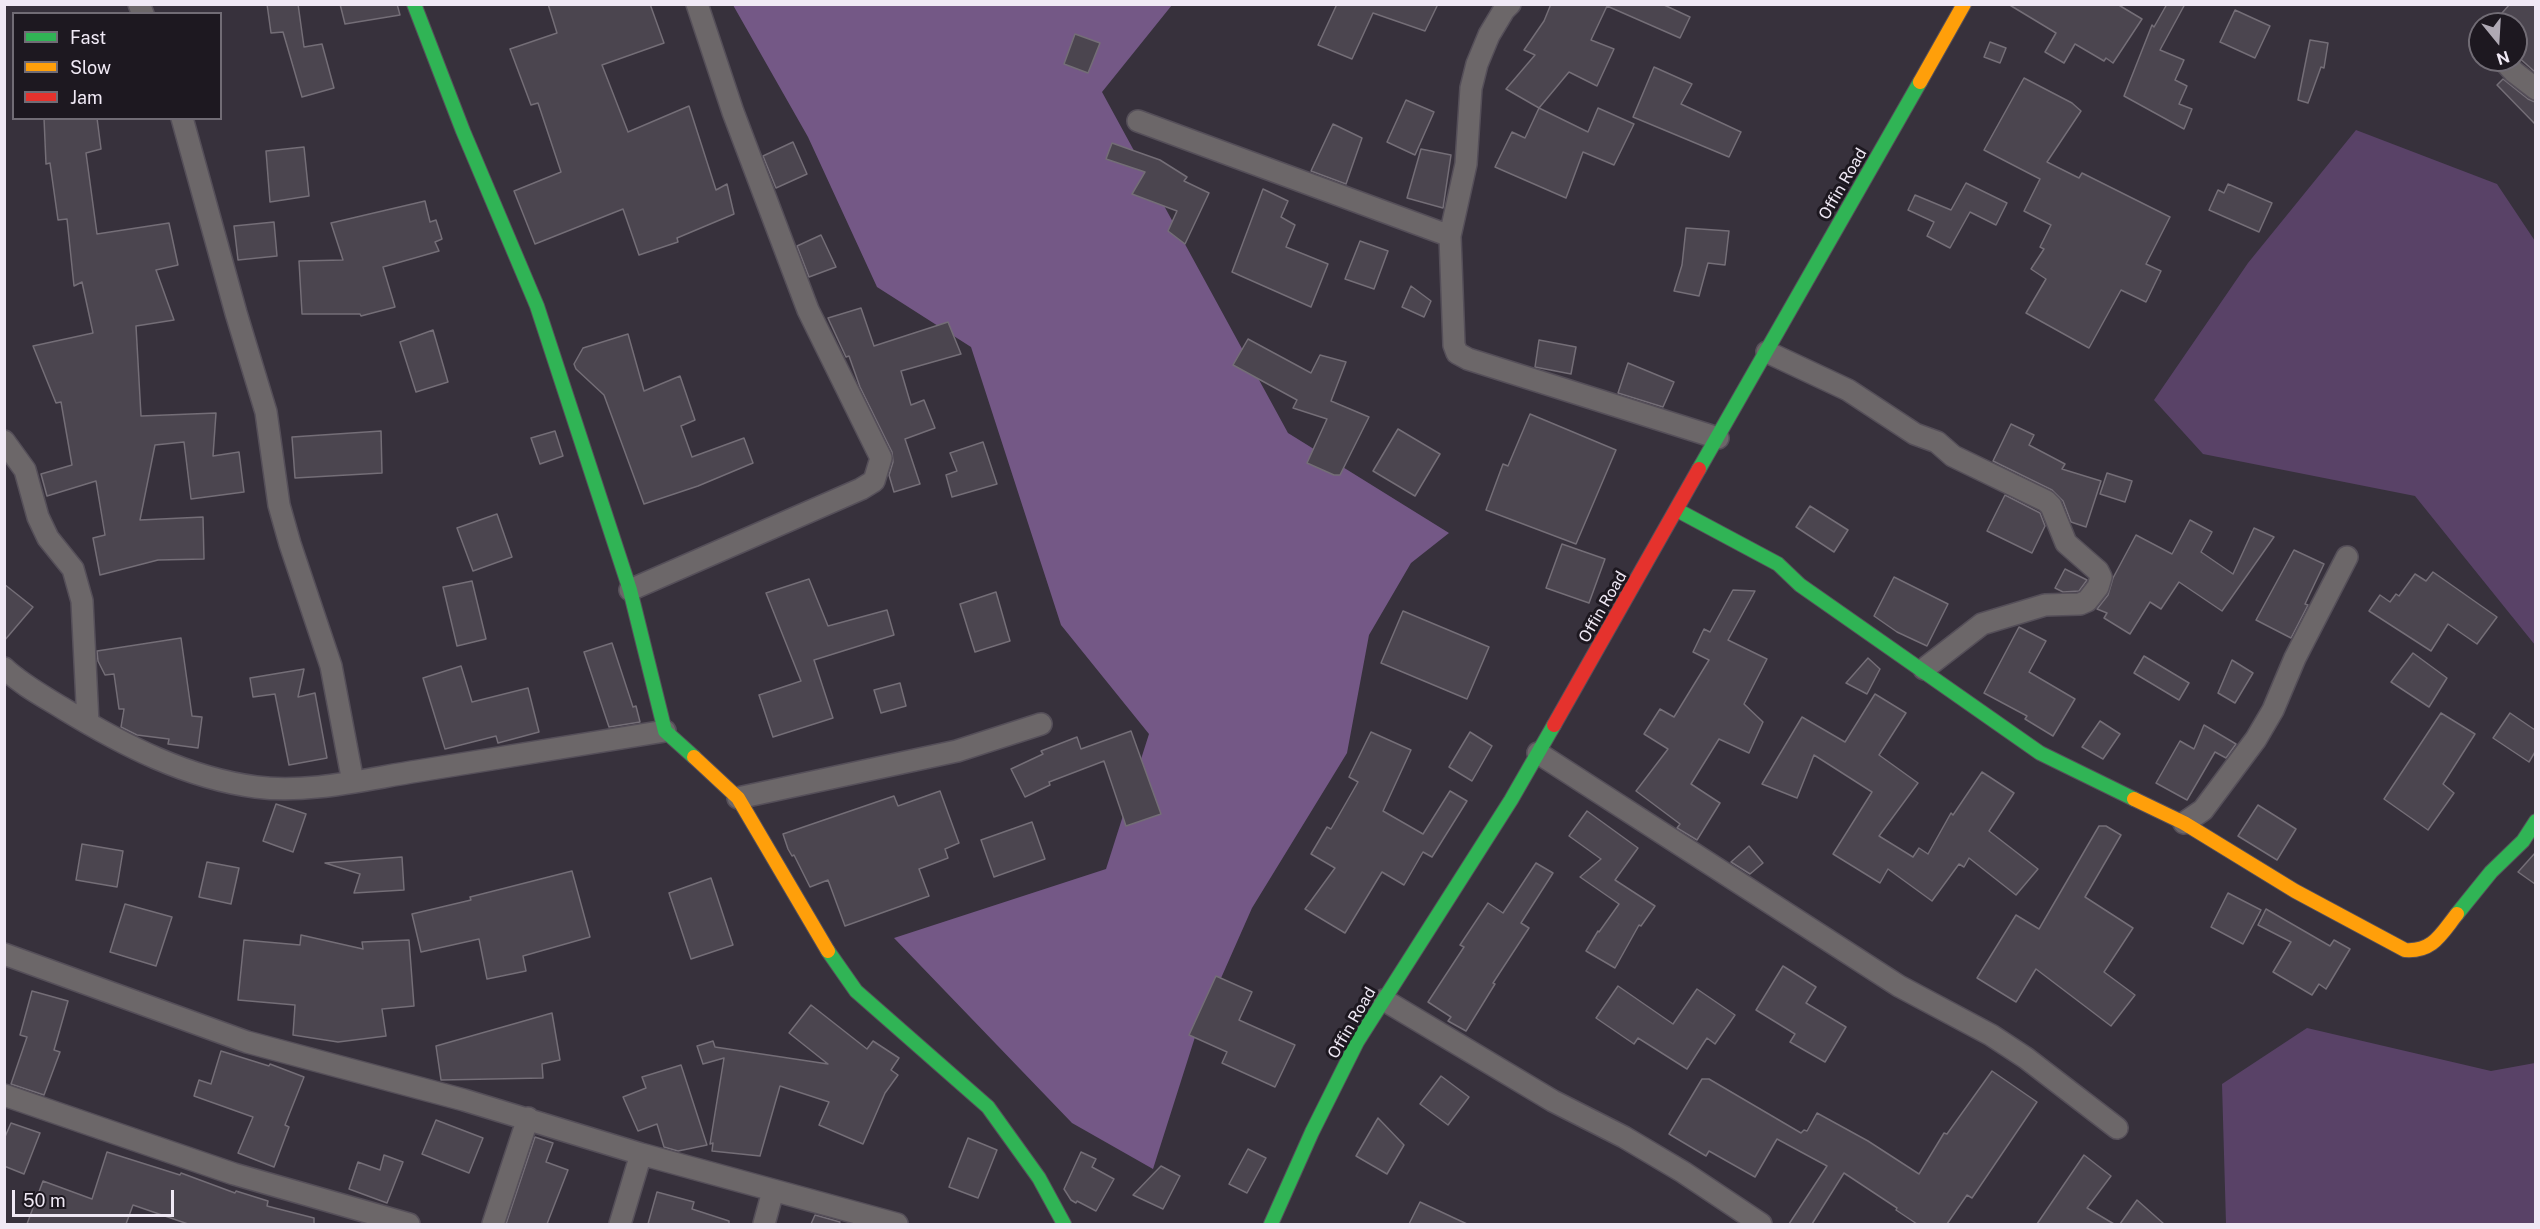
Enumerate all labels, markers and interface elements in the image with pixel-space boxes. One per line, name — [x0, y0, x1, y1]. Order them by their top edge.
legend — [12, 12, 222, 120]
north arrow — [2468, 12, 2528, 72]
text: Fast — [70, 27, 106, 48]
text: N — [2494, 47, 2512, 69]
text: Slow — [70, 57, 111, 78]
text: Jam — [70, 87, 103, 108]
street label: Offin Road — [1815, 145, 1871, 223]
street label: Offin Road — [1575, 568, 1631, 646]
street label: Offin Road — [1324, 984, 1380, 1062]
scale bar — [15, 1178, 177, 1216]
text: 50 m — [23, 1190, 66, 1211]

